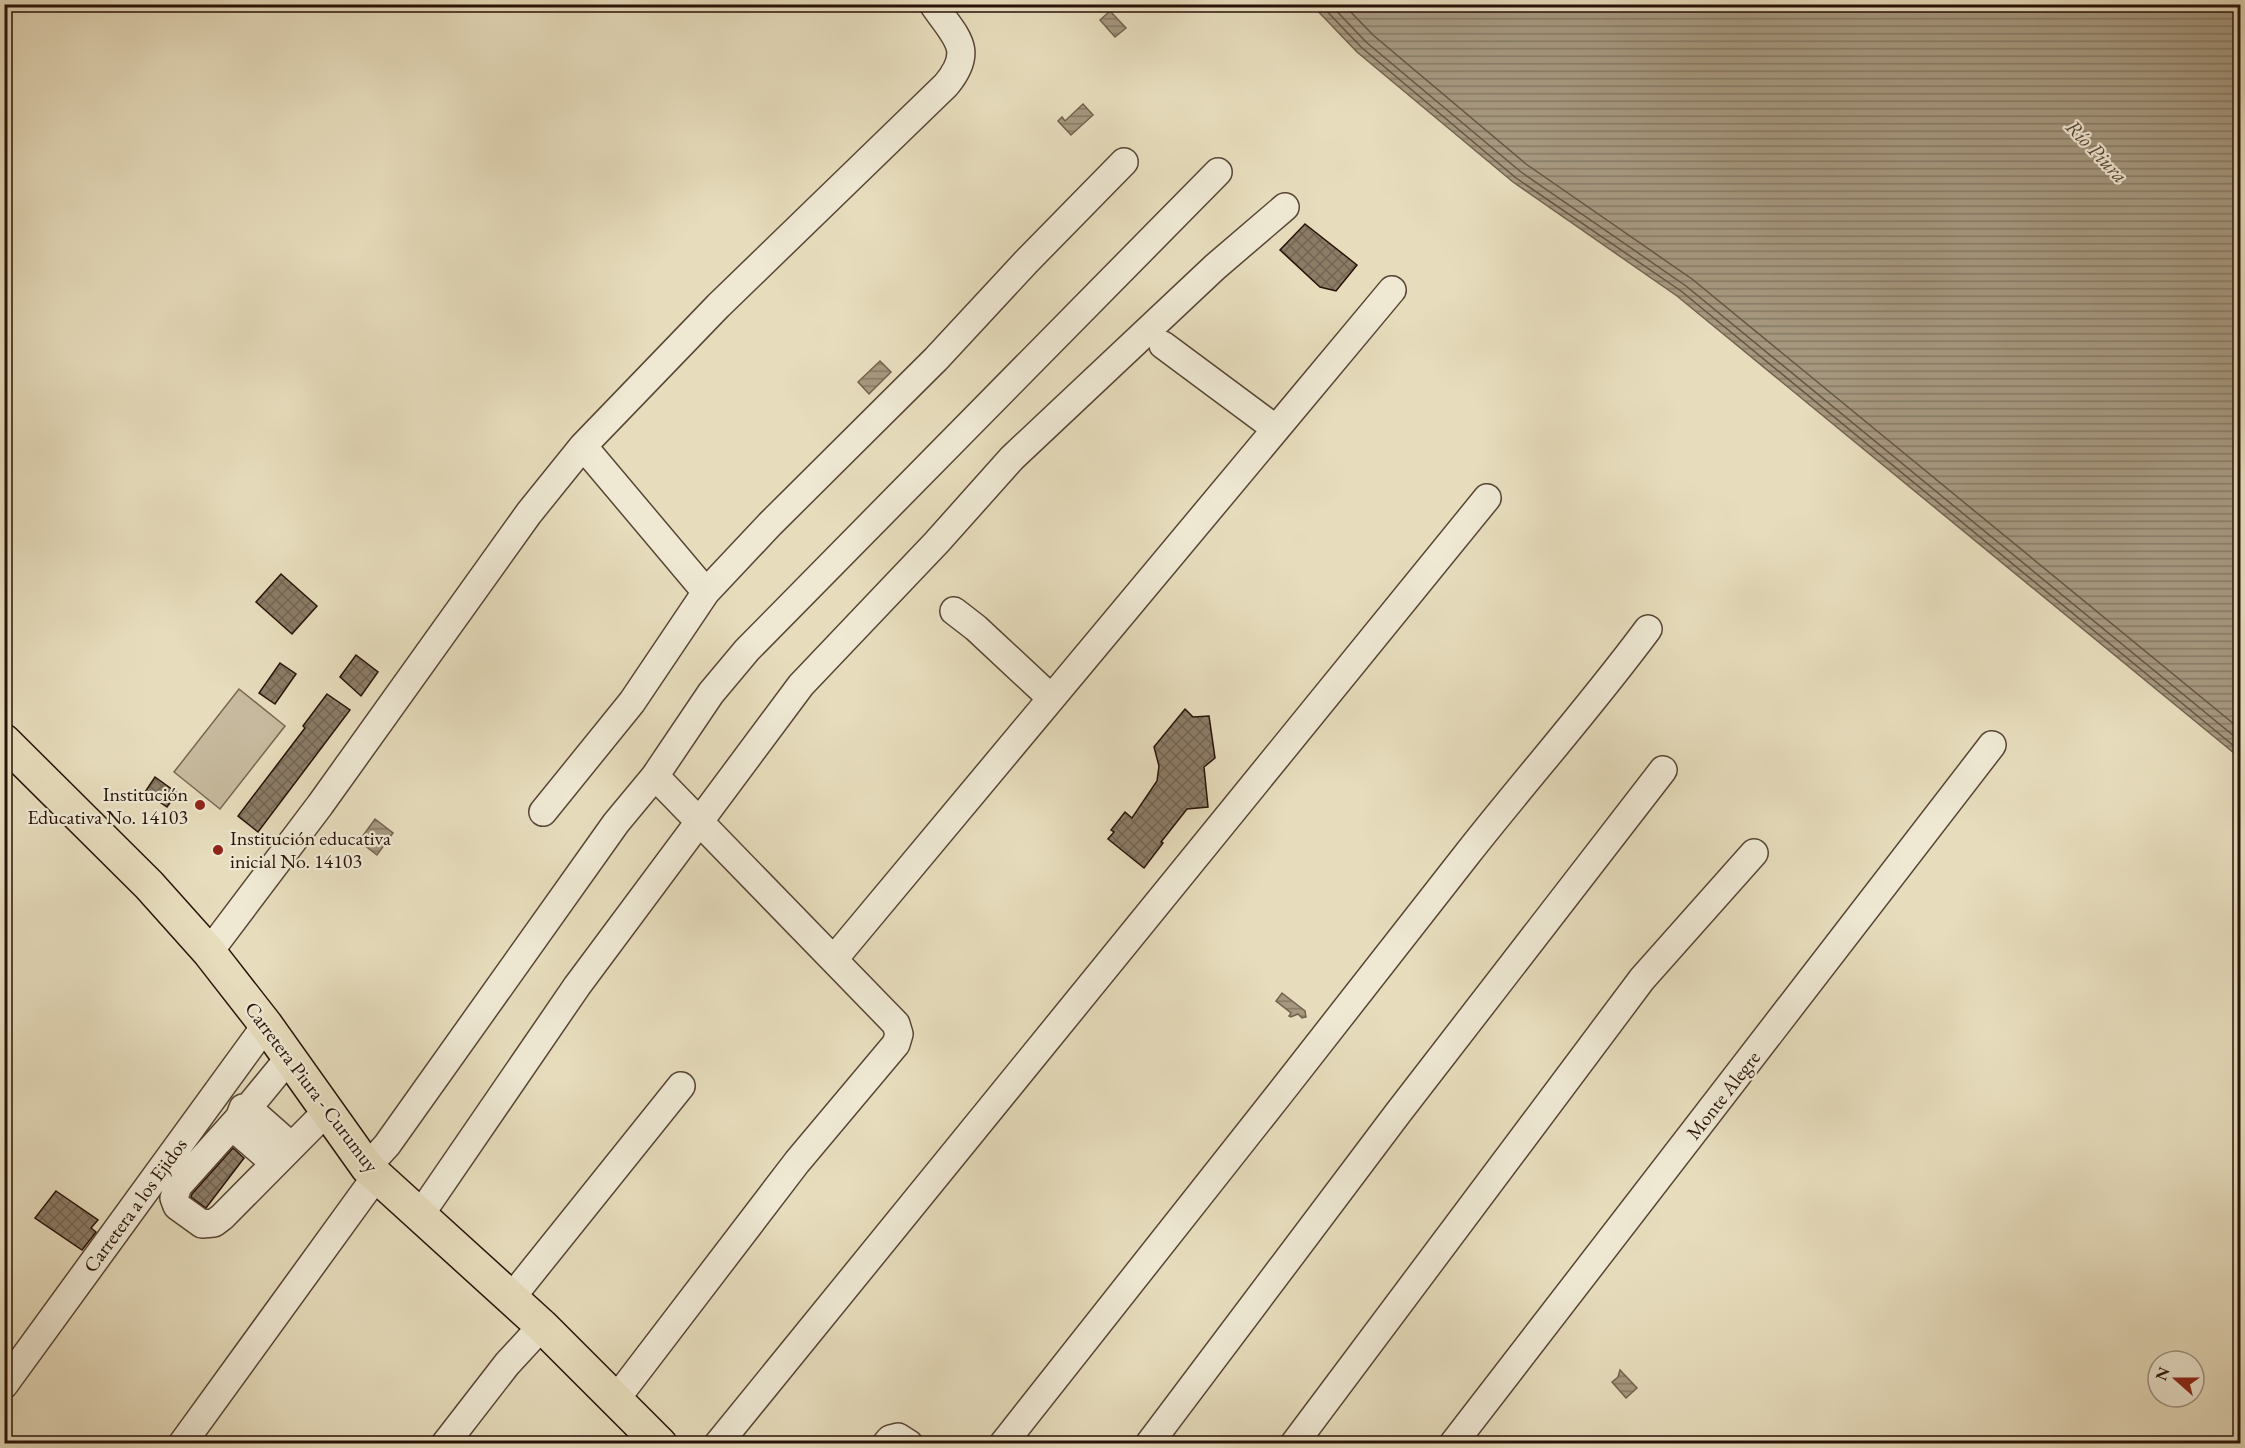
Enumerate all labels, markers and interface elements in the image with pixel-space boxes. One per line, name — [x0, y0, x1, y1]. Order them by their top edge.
water label: Río Piura — [2060, 113, 2134, 189]
place label: Institución Educativa No. 14103 — [27, 781, 188, 830]
marker: Institución Educativa No. 14103 — [193, 798, 207, 812]
place label: Institución educativa inicial No. 14103 — [230, 825, 391, 874]
marker: Institución educativa inicial No. 14103 — [211, 843, 225, 857]
street label: Carretera Piura - Curumuy — [239, 996, 385, 1178]
street label: Monte Alegre — [1680, 1045, 1766, 1145]
street label: Carretera a los Ejidos — [77, 1132, 193, 1278]
north arrow — [2146, 1349, 2206, 1409]
text: N — [2150, 1364, 2175, 1384]

